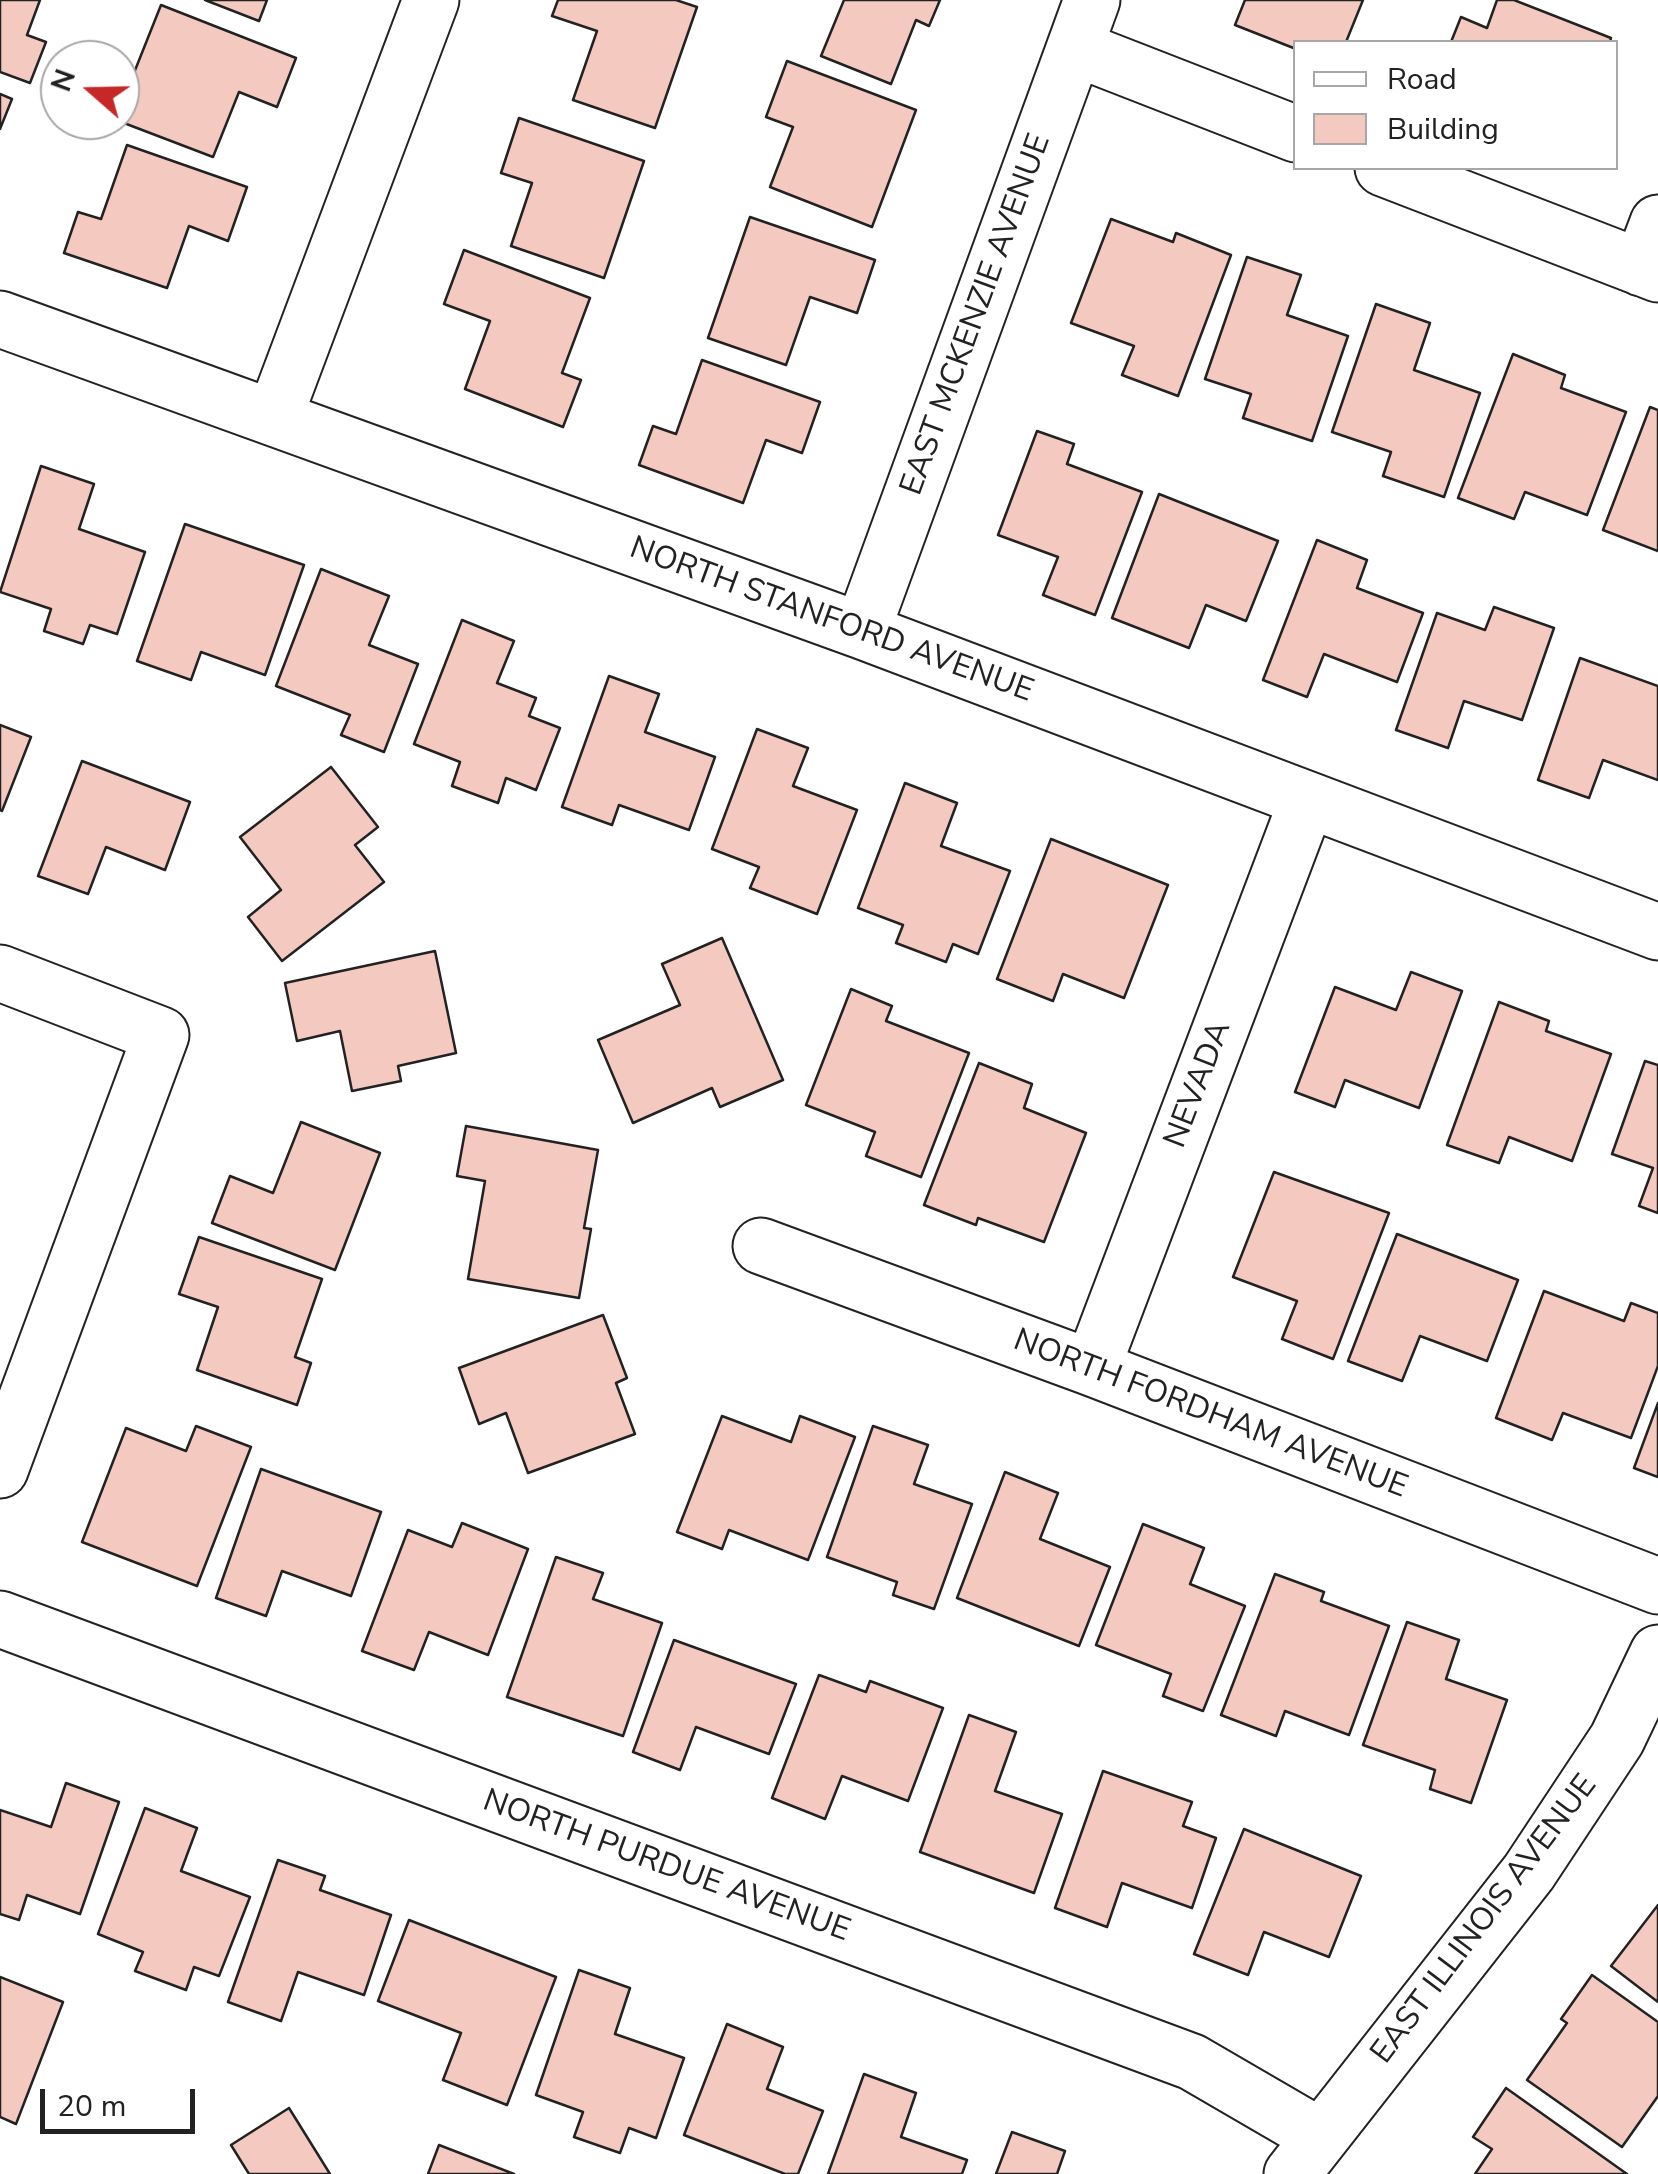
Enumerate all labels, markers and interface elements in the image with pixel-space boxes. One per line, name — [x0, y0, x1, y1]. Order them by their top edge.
north arrow — [40, 40, 140, 140]
legend — [1293, 40, 1618, 170]
text: Road — [1387, 59, 1457, 100]
text: N — [42, 64, 85, 97]
text: Building — [1387, 109, 1499, 150]
street label: EAST MCKENZIE AVENUE — [894, 129, 1060, 501]
street label: NORTH STANFORD AVENUE — [624, 530, 1038, 712]
street label: NEVADA — [1157, 1016, 1241, 1154]
street label: NORTH FORDHAM AVENUE — [1008, 1322, 1412, 1508]
street label: EAST ILLINOIS AVENUE — [1364, 1768, 1606, 2072]
street label: NORTH PURDUE AVENUE — [477, 1783, 855, 1951]
scale bar — [45, 2069, 200, 2131]
text: 20 m — [57, 2086, 126, 2127]

